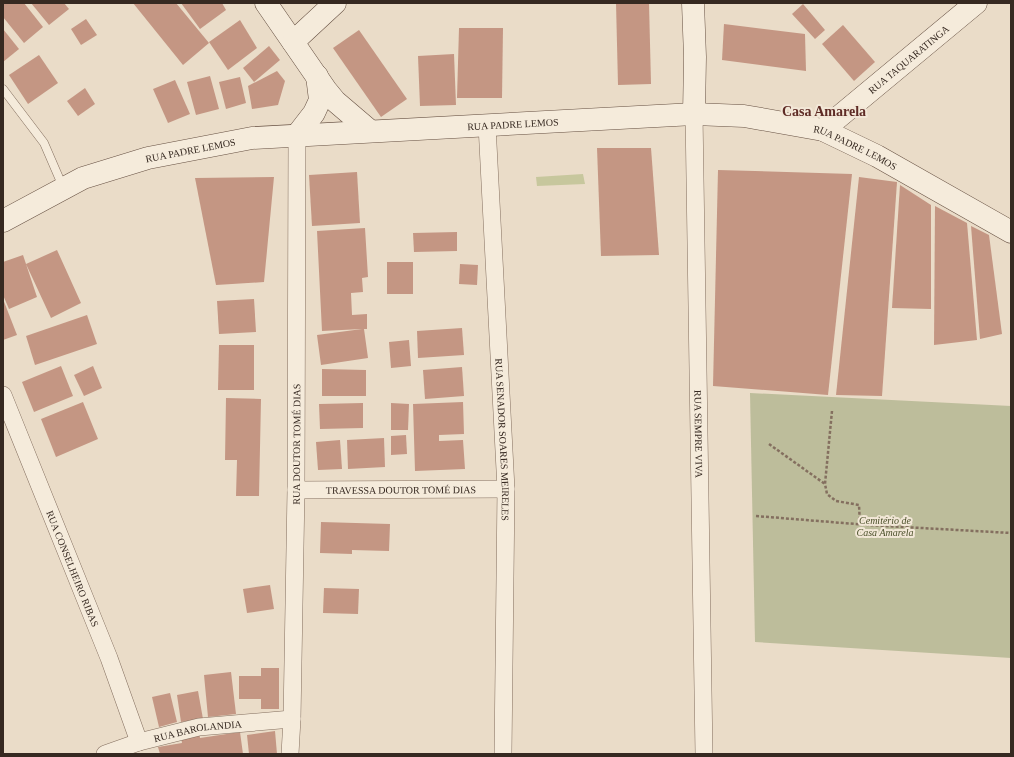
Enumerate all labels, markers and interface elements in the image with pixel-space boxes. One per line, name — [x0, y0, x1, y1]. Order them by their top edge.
street label: RUA TAQUARATINGA — [866, 22, 951, 96]
district label: Casa Amarela — [782, 104, 866, 119]
street label: RUA PADRE LEMOS — [467, 116, 559, 132]
street label: RUA PADRE LEMOS — [813, 123, 899, 172]
street label: RUA PADRE LEMOS — [144, 136, 236, 164]
street label: RUA SENADOR SOARES MEIRELES — [494, 358, 512, 521]
street label: RUA DOUTOR TOMÉ DIAS — [290, 384, 302, 505]
street label: RUA SEMPRE VIVA — [693, 390, 705, 479]
street label: TRAVESSA DOUTOR TOMÉ DIAS — [326, 484, 476, 495]
street label: RUA CONSELHEIRO RIBAS — [45, 509, 101, 628]
park label: Cemitério de Casa Amarela — [857, 515, 913, 538]
street label: RUA BAROLANDIA — [153, 718, 243, 744]

